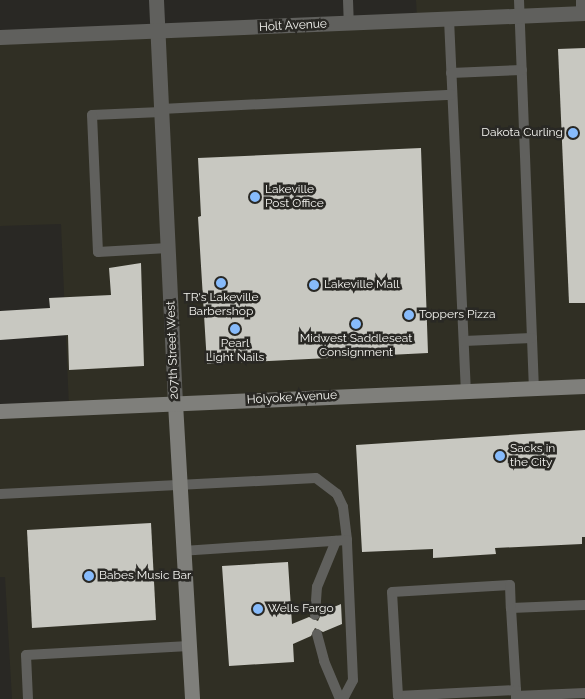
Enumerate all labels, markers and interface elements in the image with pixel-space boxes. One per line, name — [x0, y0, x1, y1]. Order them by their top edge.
street label: Holt Avenue — [258, 17, 328, 35]
place label: Dakota Curling — [481, 126, 563, 140]
marker: Dakota Curling — [567, 127, 579, 139]
place label: Lakeville Post Office — [265, 183, 324, 211]
marker: Lakeville Post Office — [249, 191, 261, 203]
marker: TR's Lakeville Barbershop — [215, 277, 227, 289]
place label: Lakeville Mall — [324, 278, 400, 292]
marker: Lakeville Mall — [308, 279, 320, 291]
place label: TR's Lakeville Barbershop — [183, 291, 259, 319]
street label: 207th Street West — [164, 300, 182, 400]
place label: Toppers Pizza — [419, 308, 495, 322]
marker: Toppers Pizza — [403, 309, 415, 321]
marker: Midwest Saddleseat Consignment — [350, 318, 362, 330]
marker: Pearl Light Nails — [229, 323, 241, 335]
place label: Midwest Saddleseat Consignment — [300, 332, 412, 360]
place label: Pearl Light Nails — [206, 337, 264, 365]
street label: Holyoke Avenue — [246, 388, 338, 408]
place label: Sacks in the City — [510, 442, 555, 470]
marker: Sacks in the City — [494, 450, 506, 462]
place label: Babes Music Bar — [99, 569, 191, 583]
marker: Babes Music Bar — [83, 570, 95, 582]
place label: Wells Fargo — [268, 602, 334, 616]
marker: Wells Fargo — [252, 603, 264, 615]

